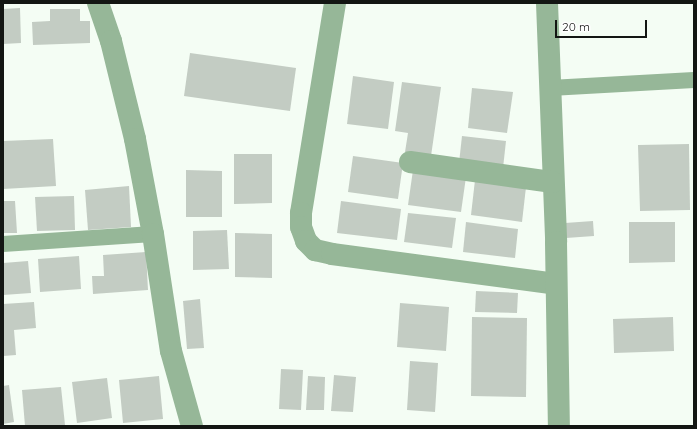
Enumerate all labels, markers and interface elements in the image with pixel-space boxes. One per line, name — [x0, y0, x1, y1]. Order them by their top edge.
scale bar — [557, 12, 649, 38]
text: 20 m — [562, 19, 590, 34]

